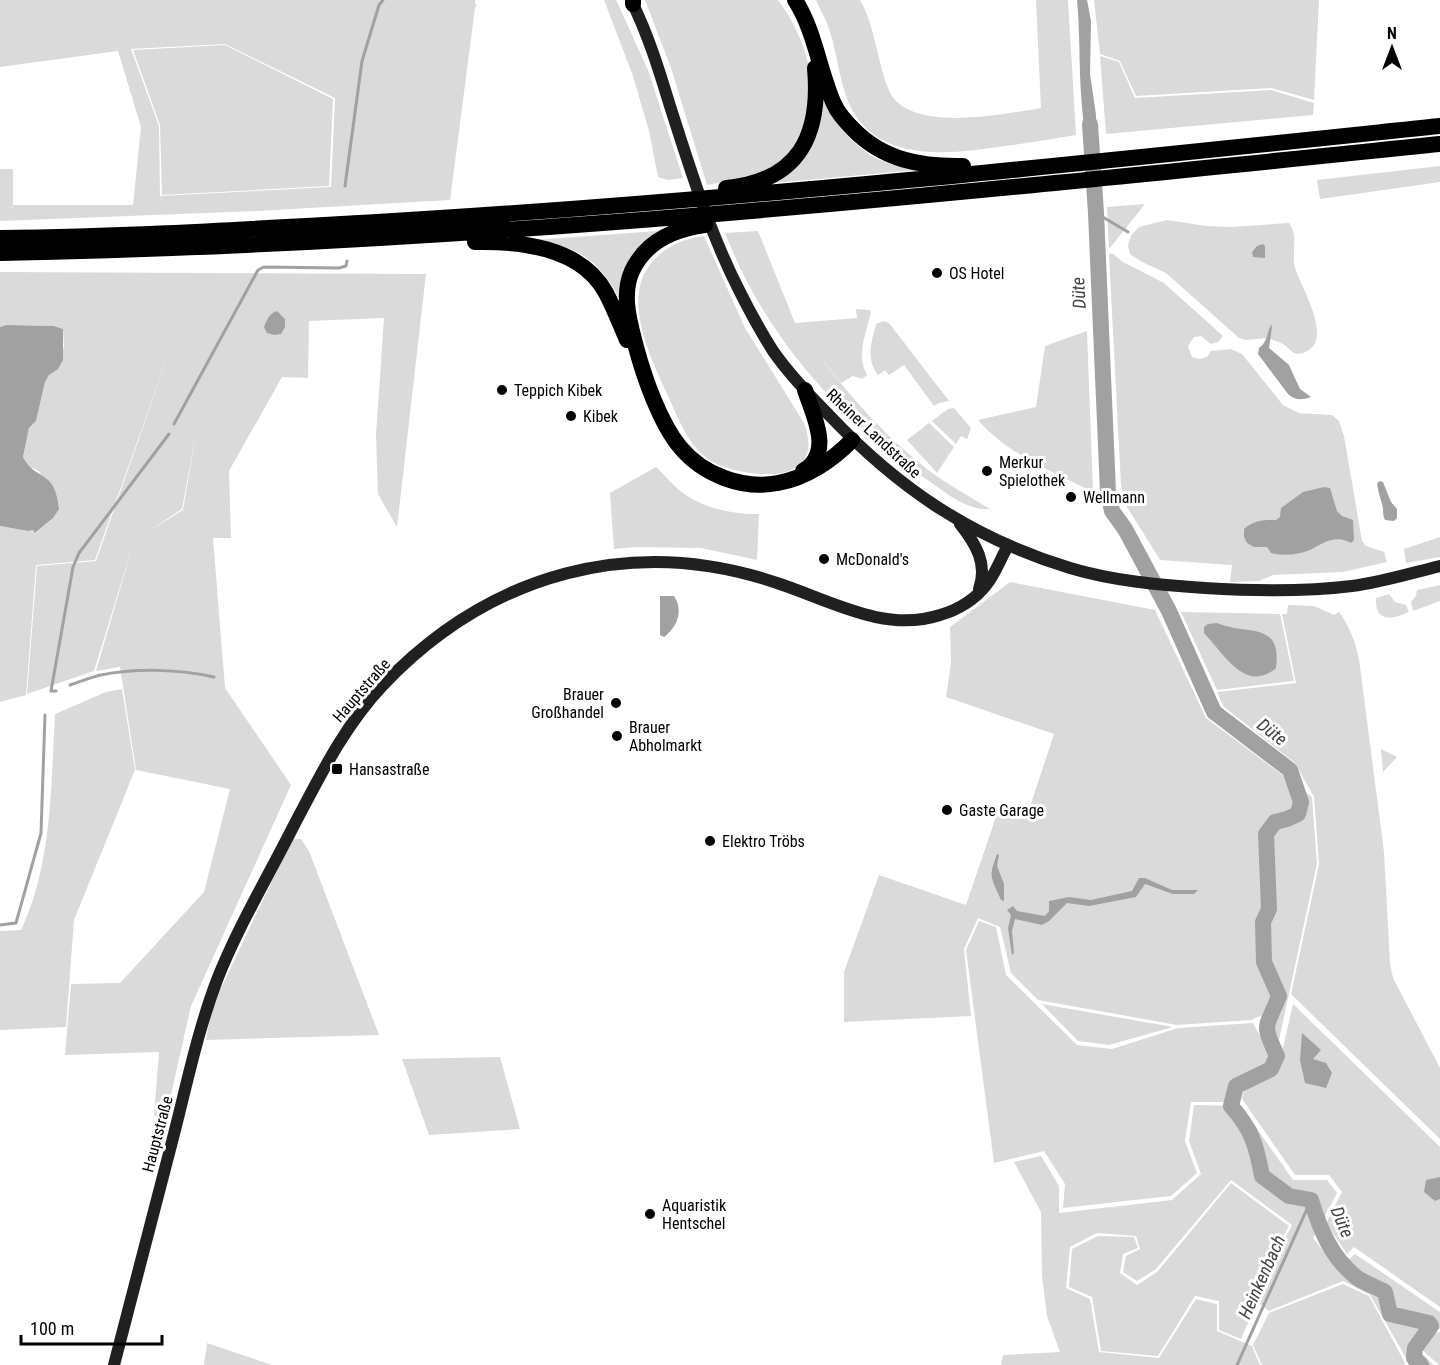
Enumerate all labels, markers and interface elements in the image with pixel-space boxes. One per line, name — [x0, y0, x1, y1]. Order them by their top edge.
north arrow — [1362, 18, 1422, 78]
text: N — [1387, 24, 1397, 43]
place label: OS Hotel — [949, 264, 1004, 283]
marker: OS Hotel — [930, 266, 944, 280]
water label: Düte — [1067, 277, 1090, 309]
place label: Teppich Kibek — [514, 381, 603, 400]
marker: Teppich Kibek — [495, 383, 509, 397]
street label: Rheiner Landstraße — [822, 385, 925, 482]
place label: Kibek — [583, 407, 619, 426]
marker: Kibek — [564, 409, 578, 423]
place label: Merkur Spielothek — [999, 453, 1066, 490]
marker: Merkur Spielothek — [980, 464, 994, 478]
place label: Wellmann — [1083, 488, 1145, 507]
marker: Wellmann — [1064, 490, 1078, 504]
place label: McDonald's — [836, 550, 909, 569]
marker: McDonald's — [817, 552, 831, 566]
street label: Hauptstraße — [329, 655, 394, 726]
place label: Brauer Großhandel — [531, 685, 604, 722]
marker: Brauer Großhandel — [609, 696, 623, 710]
water label: Düte — [1253, 714, 1291, 750]
place label: Brauer Abholmarkt — [629, 718, 702, 755]
marker: Brauer Abholmarkt — [610, 729, 624, 743]
place label: Hansastraße — [349, 760, 429, 779]
marker: Hansastraße — [330, 762, 344, 776]
place label: Gaste Garage — [959, 801, 1044, 820]
marker: Gaste Garage — [940, 803, 954, 817]
place label: Elektro Tröbs — [722, 832, 805, 851]
marker: Elektro Tröbs — [703, 834, 717, 848]
street label: Hauptstraße — [138, 1094, 177, 1174]
place label: Aquaristik Hentschel — [662, 1196, 727, 1233]
water label: Düte — [1327, 1203, 1358, 1241]
marker: Aquaristik Hentschel — [643, 1207, 657, 1221]
water label: Heinkenbach — [1234, 1232, 1289, 1322]
scale bar — [21, 1308, 162, 1346]
text: 100 m — [30, 1318, 74, 1339]

